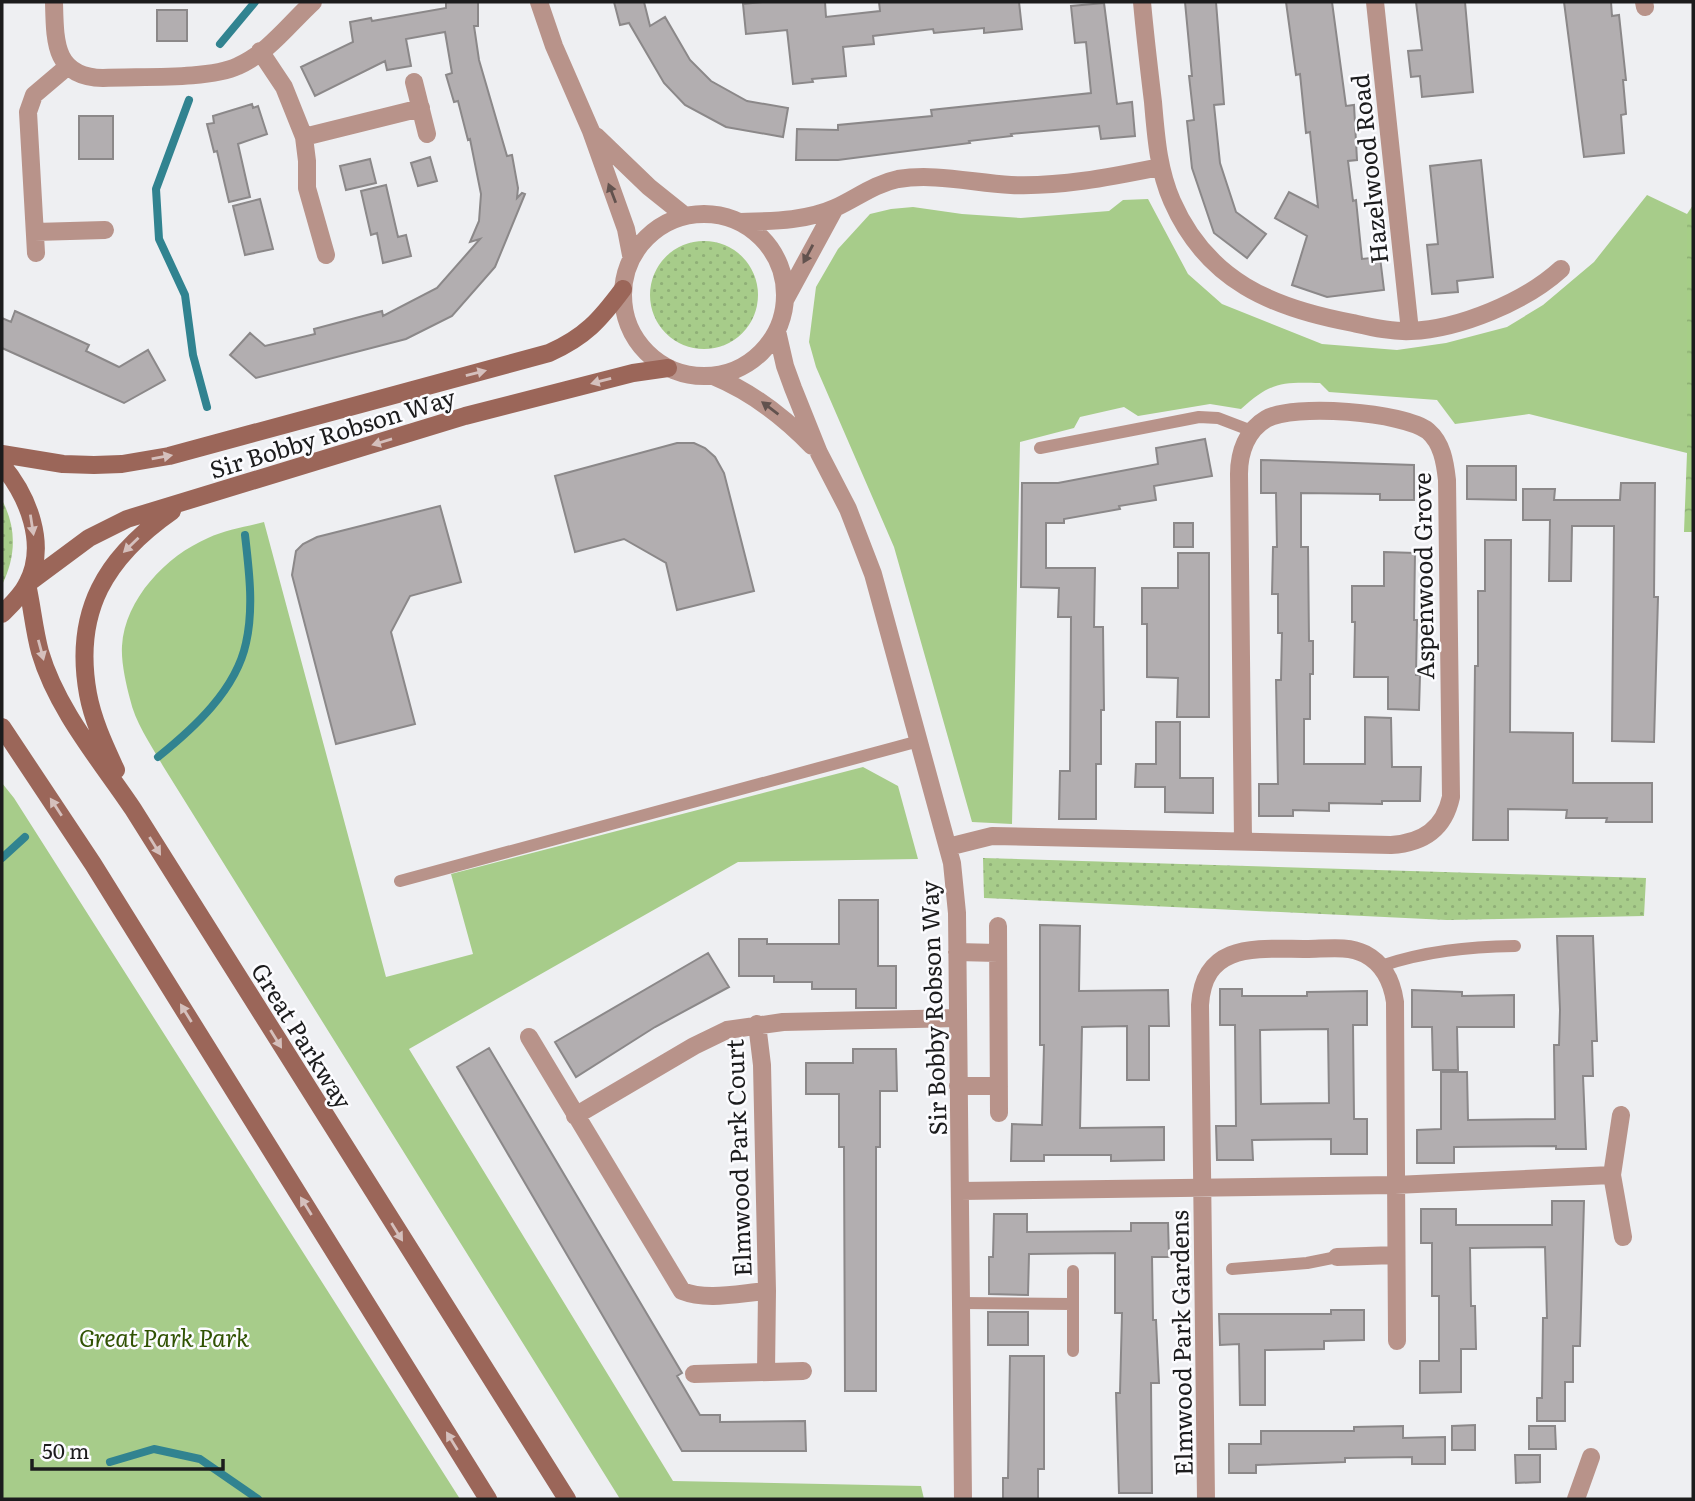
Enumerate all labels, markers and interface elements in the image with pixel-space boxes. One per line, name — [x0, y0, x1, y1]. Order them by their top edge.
street label: Hazelwood Road — [1341, 72, 1395, 266]
one-way arrow — [607, 182, 618, 203]
one-way arrow — [803, 245, 815, 265]
one-way arrow — [465, 367, 487, 378]
one-way arrow — [590, 376, 612, 387]
street label: Sir Bobby Robson Way — [205, 378, 459, 486]
one-way arrow — [762, 401, 780, 416]
one-way arrow — [372, 437, 393, 447]
one-way arrow — [151, 451, 173, 462]
street label: Aspenwood Grove — [1403, 472, 1441, 680]
one-way arrow — [27, 514, 38, 536]
one-way arrow — [122, 537, 139, 554]
one-way arrow — [36, 640, 47, 662]
one-way arrow — [49, 797, 62, 816]
one-way arrow — [149, 836, 162, 856]
street label: Sir Bobby Robson Way — [910, 880, 954, 1136]
street label: Great Parkway — [244, 955, 362, 1115]
one-way arrow — [179, 1004, 192, 1023]
one-way arrow — [270, 1029, 283, 1048]
street label: Elmwood Park Court — [715, 1038, 759, 1277]
one-way arrow — [299, 1197, 312, 1216]
street label: Elmwood Park Gardens — [1160, 1210, 1200, 1476]
one-way arrow — [391, 1222, 404, 1241]
park label: Great Park Park — [79, 1319, 250, 1354]
scale bar — [32, 1428, 222, 1472]
one-way arrow — [445, 1432, 458, 1451]
text: 50 m — [42, 1434, 89, 1465]

